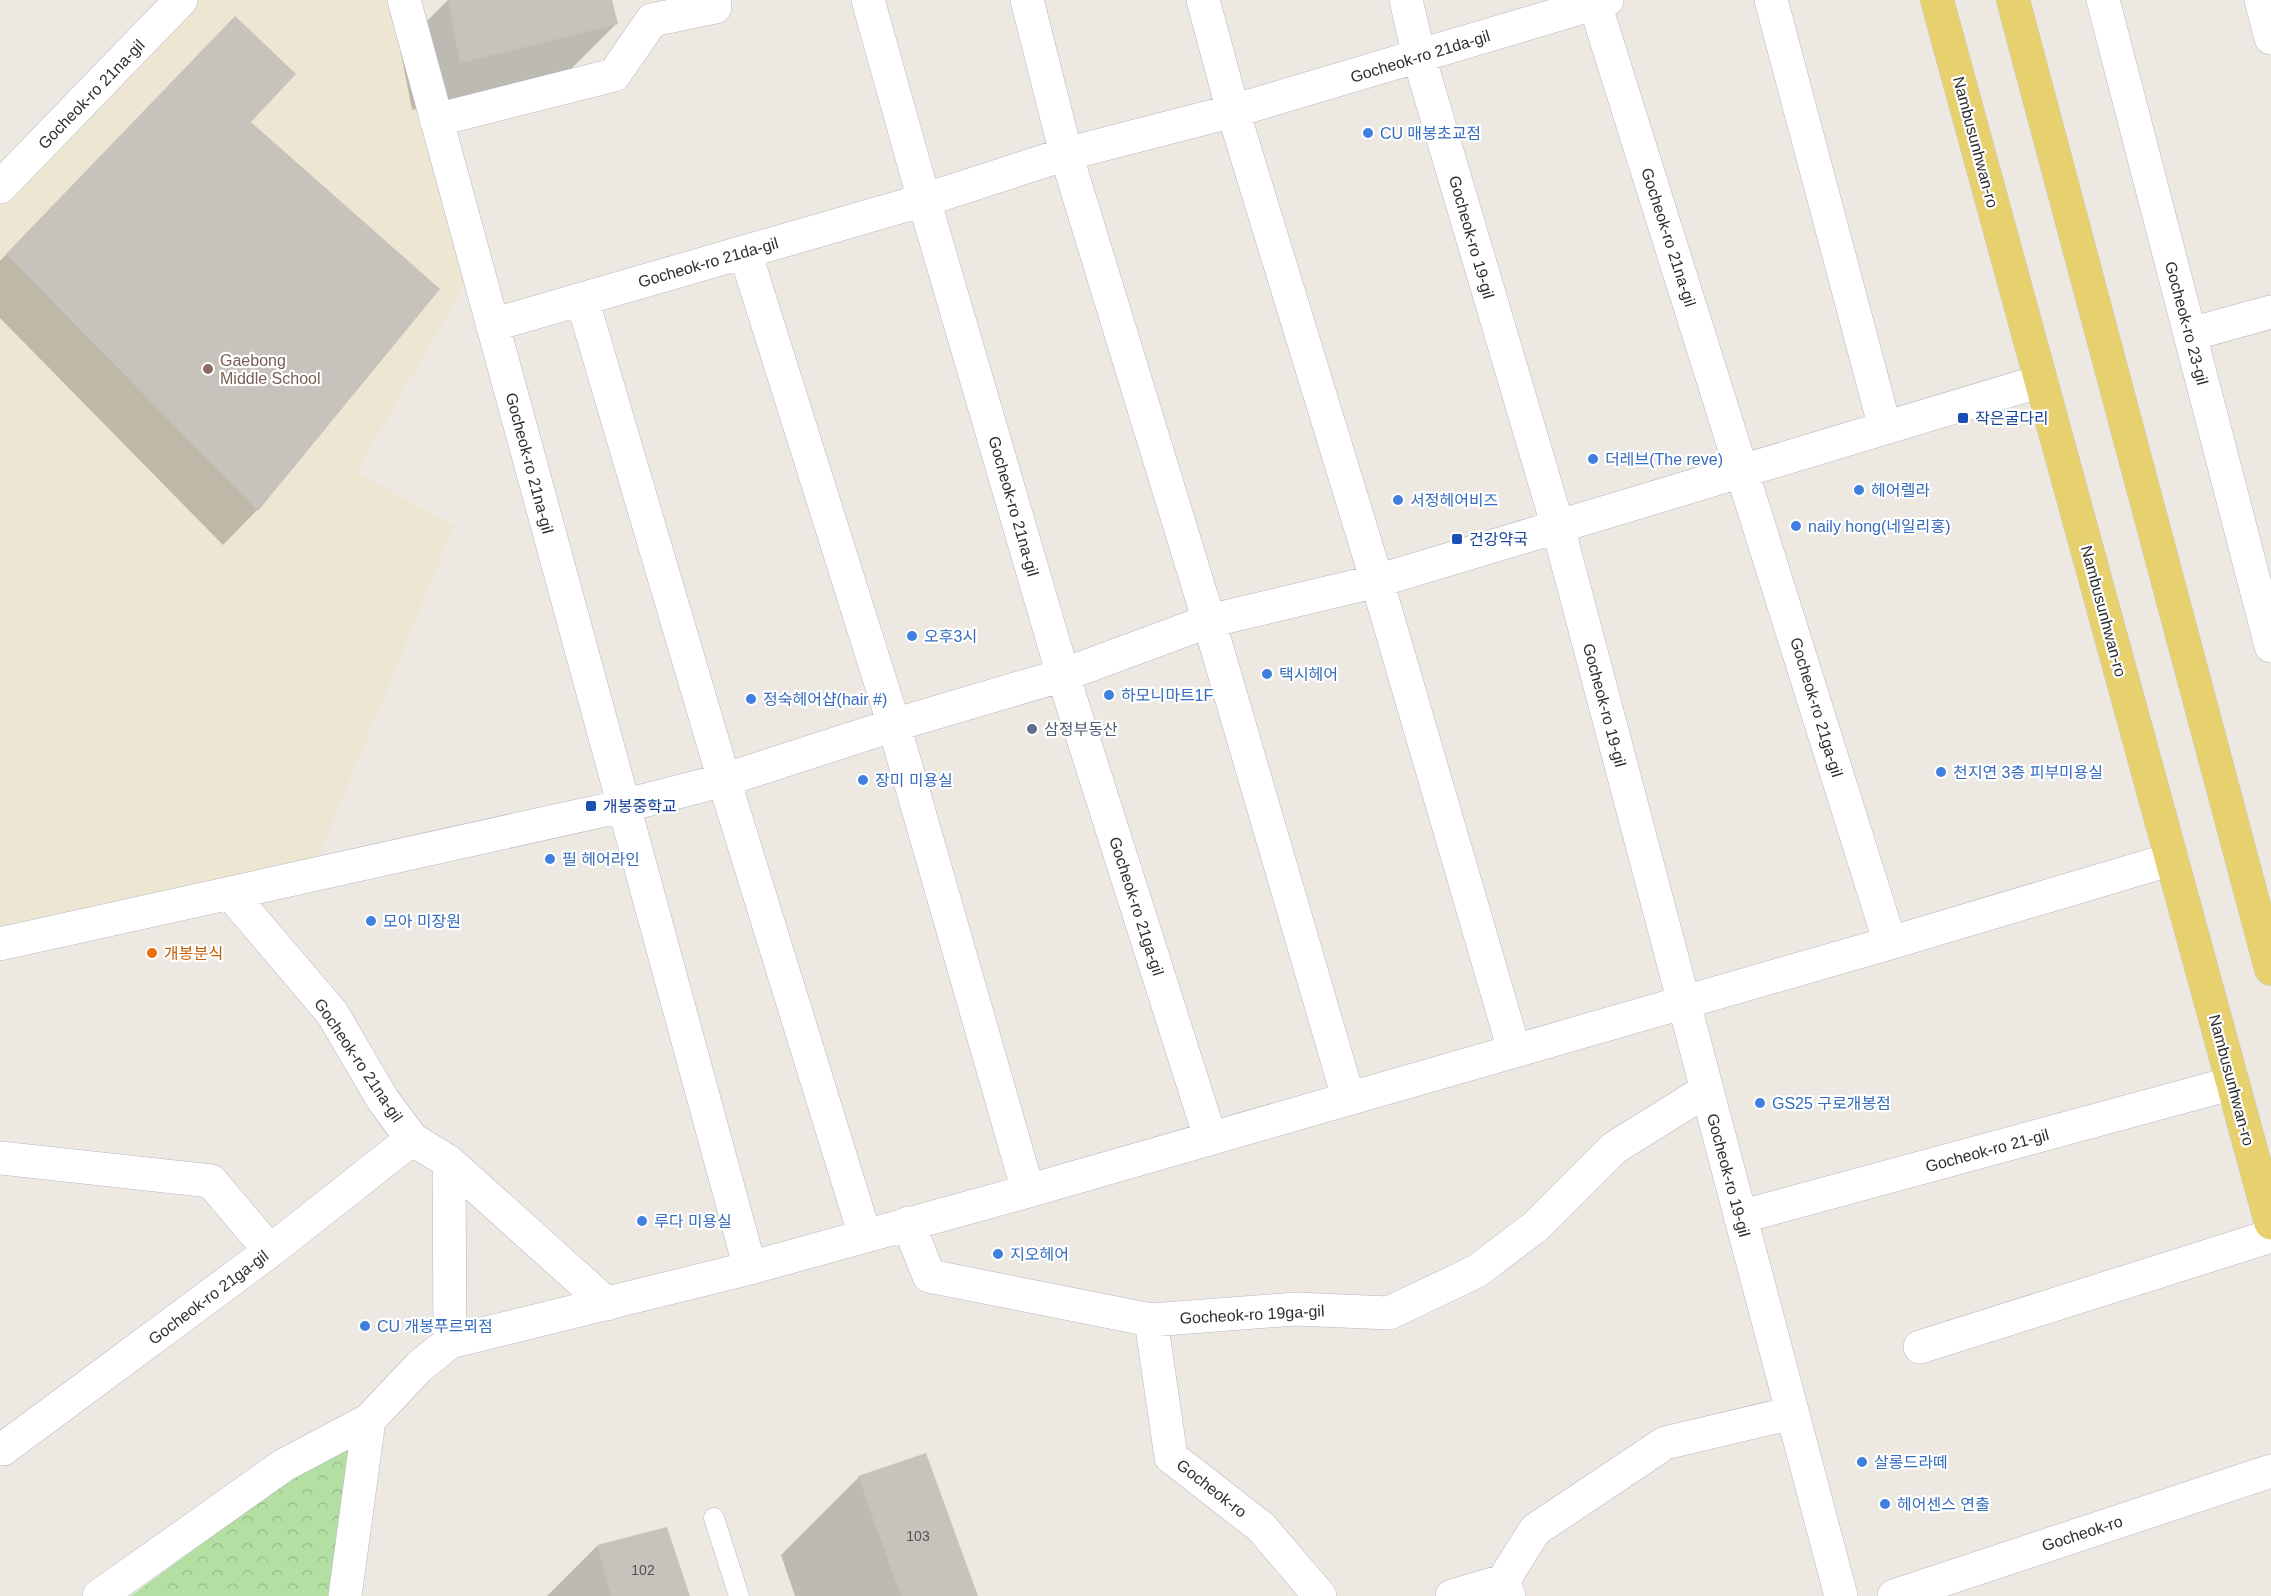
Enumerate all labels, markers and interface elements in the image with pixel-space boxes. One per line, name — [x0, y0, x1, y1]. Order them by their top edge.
street label: Gocheok-ro 21da-gil — [1348, 27, 1492, 86]
street label: Gocheok-ro 21na-gil — [35, 36, 148, 152]
street label: Nambusunhwan-ro — [1950, 75, 2001, 210]
place label: CU 매봉초교점 — [1380, 125, 1481, 142]
marker: CU 매봉초교점 — [1361, 126, 1375, 140]
street label: Gocheok-ro 21na-gil — [1638, 166, 1699, 309]
street label: Gocheok-ro 19-gil — [1446, 174, 1497, 301]
street label: Gocheok-ro 21da-gil — [636, 234, 780, 291]
street label: Gocheok-ro 23-gil — [2162, 260, 2211, 387]
place label: Gaebong Middle School — [220, 352, 321, 387]
marker: Gaebong Middle School — [201, 362, 215, 376]
street label: Gocheok-ro 21na-gil — [503, 391, 556, 535]
place label: 작은굴다리 — [1975, 410, 2049, 427]
marker: 작은굴다리 — [1956, 411, 1970, 425]
street label: Gocheok-ro 21na-gil — [985, 434, 1042, 578]
place label: 더레브(The reve) — [1605, 451, 1723, 468]
marker: 더레브(The reve) — [1586, 452, 1600, 466]
place label: 헤어렐라 — [1871, 482, 1930, 499]
marker: 헤어렐라 — [1852, 483, 1866, 497]
place label: 서정헤어비즈 — [1410, 492, 1498, 509]
marker: 서정헤어비즈 — [1391, 493, 1405, 507]
place label: naily hong(네일리홍) — [1808, 518, 1950, 535]
marker: naily hong(네일리홍) — [1789, 519, 1803, 533]
place label: 건강약국 — [1469, 531, 1528, 548]
marker: 건강약국 — [1450, 532, 1464, 546]
street label: Nambusunhwan-ro — [2078, 544, 2129, 679]
place label: 오후3시 — [924, 628, 977, 645]
marker: 오후3시 — [905, 629, 919, 643]
street label: Gocheok-ro 21ga-gil — [1787, 635, 1846, 779]
street label: Gocheok-ro 19-gil — [1580, 642, 1629, 769]
place label: 택시헤어 — [1279, 666, 1338, 683]
marker: 택시헤어 — [1260, 667, 1274, 681]
place label: 하모니마트1F — [1121, 687, 1213, 704]
marker: 하모니마트1F — [1102, 688, 1116, 702]
place label: 정숙헤어샵(hair #) — [763, 691, 887, 708]
marker: 정숙헤어샵(hair #) — [744, 692, 758, 706]
place label: 삼정부동산 — [1044, 721, 1118, 738]
marker: 삼정부동산 — [1025, 722, 1039, 736]
place label: 천지연 3층 피부미용실 — [1953, 764, 2103, 781]
marker: 천지연 3층 피부미용실 — [1934, 765, 1948, 779]
place label: 장미 미용실 — [875, 772, 953, 789]
marker: 장미 미용실 — [856, 773, 870, 787]
place label: 개봉중학교 — [603, 798, 677, 815]
marker: 개봉중학교 — [584, 799, 598, 813]
street label: Gocheok-ro 21ga-gil — [1106, 835, 1167, 978]
place label: 필 헤어라인 — [562, 851, 640, 868]
marker: 필 헤어라인 — [543, 852, 557, 866]
place label: 모아 미장원 — [383, 913, 461, 930]
marker: 모아 미장원 — [364, 914, 378, 928]
place label: 개봉분식 — [164, 945, 223, 962]
marker: 개봉분식 — [145, 946, 159, 960]
street label: Gocheok-ro 21na-gil — [311, 995, 406, 1125]
street label: Nambusunhwan-ro — [2206, 1013, 2257, 1148]
place label: GS25 구로개봉점 — [1772, 1095, 1891, 1112]
marker: GS25 구로개봉점 — [1753, 1096, 1767, 1110]
street label: Gocheok-ro 19-gil — [1704, 1112, 1753, 1239]
street label: Gocheok-ro 21-gil — [1924, 1126, 2051, 1175]
place label: 루다 미용실 — [654, 1213, 732, 1230]
marker: 루다 미용실 — [635, 1214, 649, 1228]
place label: 지오헤어 — [1010, 1246, 1069, 1263]
street label: Gocheok-ro 21ga-gil — [145, 1247, 271, 1348]
marker: 지오헤어 — [991, 1247, 1005, 1261]
street label: Gocheok-ro 19ga-gil — [1179, 1302, 1325, 1327]
place label: CU 개봉푸르뫼점 — [377, 1318, 493, 1335]
marker: CU 개봉푸르뫼점 — [358, 1319, 372, 1333]
place label: 살롱드라떼 — [1874, 1454, 1948, 1471]
marker: 살롱드라떼 — [1855, 1455, 1869, 1469]
street label: Gocheok-ro — [1174, 1456, 1250, 1521]
place label: 헤어센스 연출 — [1897, 1496, 1990, 1513]
marker: 헤어센스 연출 — [1878, 1497, 1892, 1511]
street label: Gocheok-ro — [2040, 1512, 2125, 1554]
house number: 103 — [906, 1528, 930, 1544]
house number: 102 — [631, 1562, 655, 1578]

